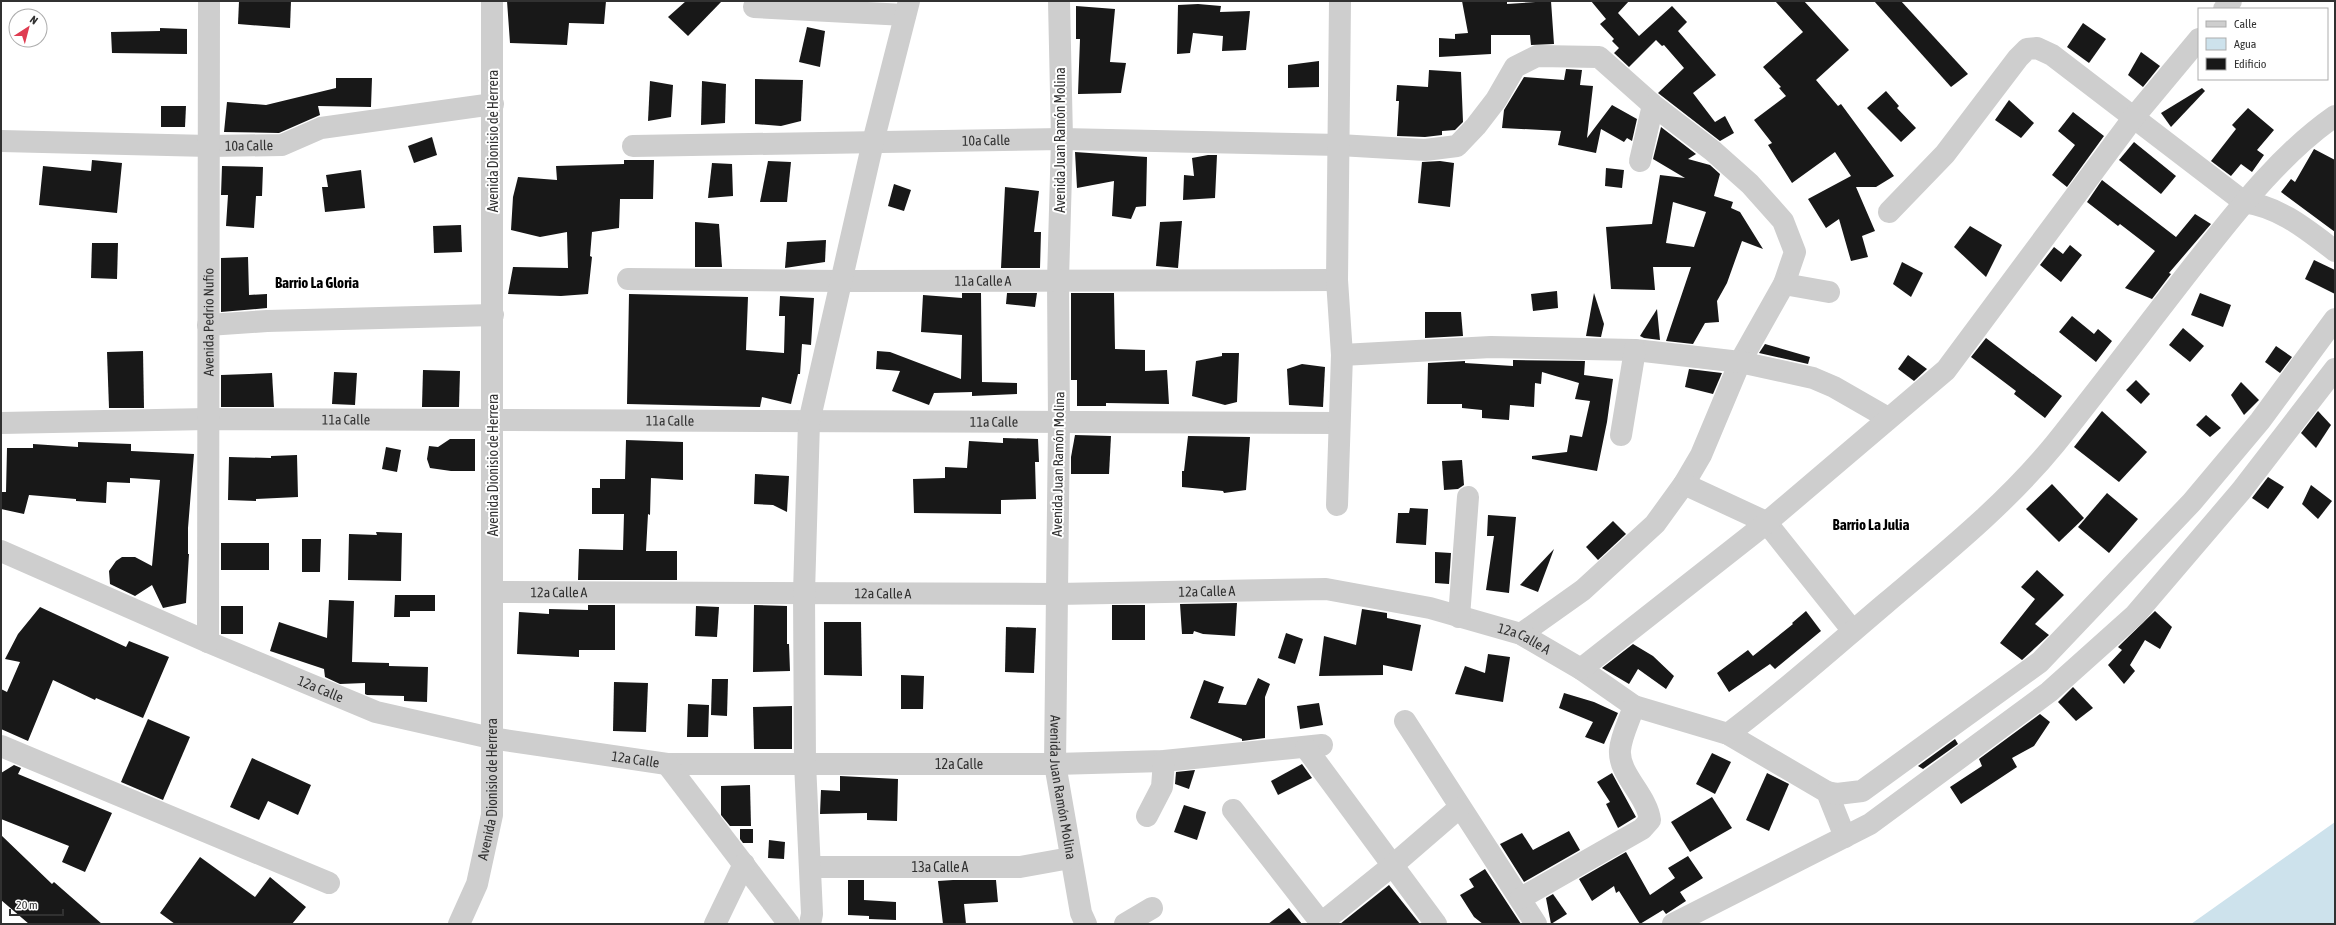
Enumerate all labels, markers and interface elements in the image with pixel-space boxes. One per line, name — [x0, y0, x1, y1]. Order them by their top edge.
north arrow — [8, 8, 48, 48]
legend — [2198, 8, 2328, 80]
text: N — [28, 13, 40, 27]
text: Calle — [2234, 17, 2257, 31]
text: Agua — [2234, 37, 2256, 51]
text: Edificio — [2234, 57, 2267, 71]
street label: Avenida Juan Ramón Molina — [1052, 67, 1068, 213]
street label: Avenida Dionisio de Herrera — [485, 70, 501, 212]
street label: 10a Calle — [962, 132, 1010, 149]
street label: 10a Calle — [225, 137, 273, 154]
street label: Avenida Pedrio Nufio — [200, 268, 217, 376]
street label: 11a Calle A — [955, 273, 1012, 289]
district label: Barrio La Gloria — [275, 274, 359, 291]
street label: Avenida Juan Ramón Molina — [1049, 391, 1067, 537]
street label: Avenida Dionisio de Herrera — [485, 394, 501, 536]
street label: 11a Calle — [322, 411, 370, 428]
street label: 11a Calle — [646, 413, 694, 429]
street label: 11a Calle — [970, 414, 1018, 430]
district label: Barrio La Julia — [1833, 516, 1909, 533]
street label: 12a Calle A — [1178, 583, 1236, 600]
street label: 12a Calle A — [531, 584, 588, 600]
street label: 12a Calle A — [855, 585, 912, 601]
street label: 12a Calle A — [1496, 620, 1554, 658]
street label: 12a Calle — [295, 672, 346, 706]
street label: Avenida Juan Ramón Molina — [1047, 715, 1080, 861]
street label: Avenida Dionisio de Herrera — [474, 718, 500, 862]
street label: 12a Calle — [610, 748, 660, 771]
street label: 12a Calle — [935, 756, 983, 772]
street label: 13a Calle A — [912, 859, 969, 875]
scale bar — [10, 891, 63, 917]
text: 20 m — [16, 898, 38, 912]

